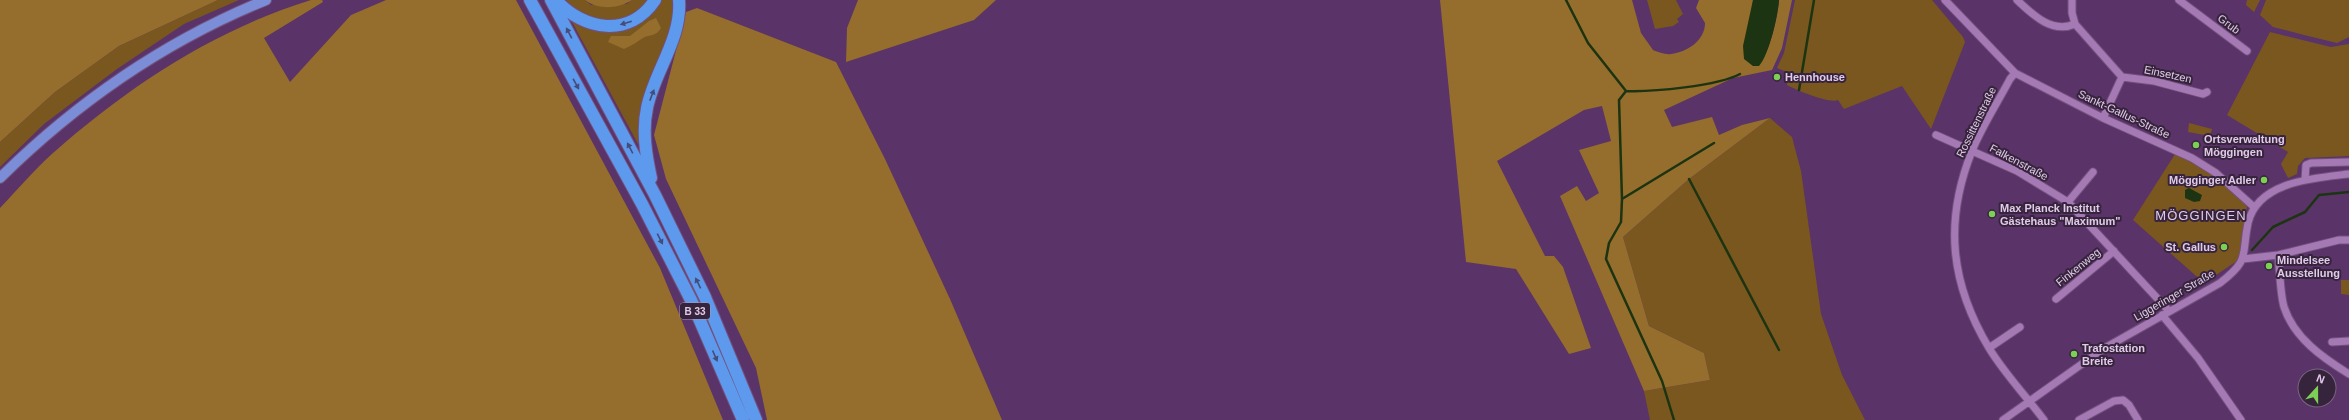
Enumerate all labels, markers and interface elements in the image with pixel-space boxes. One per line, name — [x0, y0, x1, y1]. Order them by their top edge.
street label: Grub — [2216, 12, 2242, 36]
one-way arrow — [619, 21, 632, 27]
one-way arrow — [566, 27, 572, 39]
street label: Einsetzen — [2143, 63, 2193, 85]
place label: Hennhouse — [1785, 71, 1845, 83]
marker: Hennhouse — [1772, 72, 1782, 82]
one-way arrow — [573, 78, 580, 90]
street label: Rossittenstraße — [1954, 85, 1998, 159]
one-way arrow — [649, 88, 655, 100]
street label: Sankt-Gallus-Straße — [2076, 88, 2172, 140]
place label: Ortsverwaltung Möggingen — [2204, 133, 2285, 158]
marker: Ortsverwaltung Möggingen — [2191, 140, 2201, 150]
one-way arrow — [627, 142, 634, 154]
street label: Falkenstraße — [1988, 142, 2050, 182]
place label: Mögginger Adler — [2169, 174, 2257, 186]
marker: Mögginger Adler — [2259, 175, 2269, 185]
place label: Max Planck Institut Gästehaus "Maximum" — [2000, 202, 2120, 227]
district label: MÖGGINGEN — [2155, 208, 2247, 223]
marker: Max Planck Institut Gästehaus "Maximum" — [1987, 209, 1997, 219]
one-way arrow — [656, 233, 663, 244]
place label: St. Gallus — [2165, 241, 2216, 253]
marker: St. Gallus — [2219, 242, 2229, 252]
street label: Finkenweg — [2054, 246, 2102, 288]
place label: Mindelsee Ausstellung — [2277, 254, 2340, 279]
marker: Mindelsee Ausstellung — [2264, 261, 2274, 271]
street label: Liggeringer Straße — [2132, 267, 2216, 323]
one-way arrow — [695, 277, 701, 289]
road number: B 33 — [680, 303, 710, 319]
place label: Trafostation Breite — [2082, 342, 2145, 367]
marker: Trafostation Breite — [2069, 349, 2079, 359]
one-way arrow — [712, 351, 718, 362]
north arrow — [2297, 368, 2337, 408]
text: N — [2315, 372, 2326, 386]

